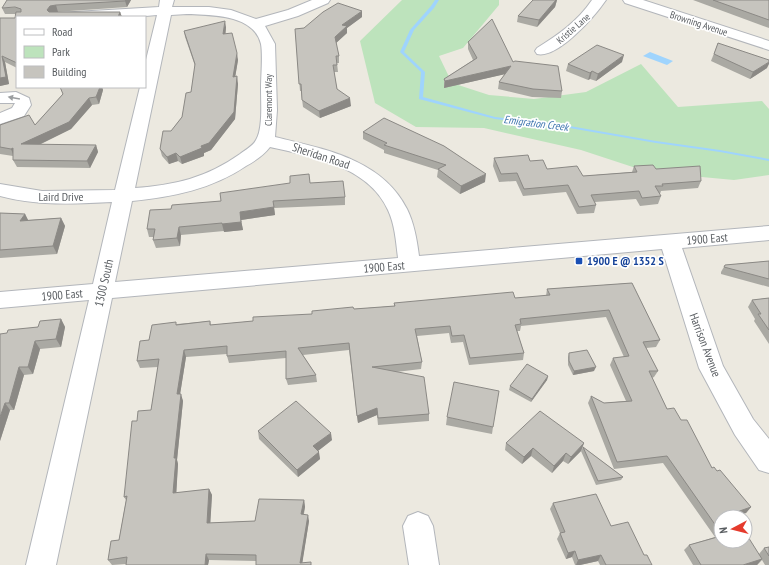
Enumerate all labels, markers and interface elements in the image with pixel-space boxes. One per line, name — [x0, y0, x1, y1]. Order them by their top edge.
street label: Browning Avenue — [668, 8, 729, 39]
street label: Kristie Lane — [554, 10, 593, 47]
legend — [16, 16, 146, 88]
text: Road — [52, 24, 72, 39]
text: Park — [52, 44, 70, 59]
text: Building — [52, 64, 87, 79]
street label: Claremont Way — [262, 74, 275, 126]
one-way arrow — [7, 95, 20, 101]
water label: Emigration Creek — [503, 112, 571, 134]
street label: Sheridan Road — [291, 139, 352, 172]
street label: Laird Drive — [38, 189, 84, 204]
street label: 1900 East — [686, 229, 729, 248]
place label: 1900 E @ 1352 S — [587, 253, 664, 268]
marker: 1900 E @ 1352 S — [574, 256, 584, 266]
street label: 1900 East — [363, 257, 406, 276]
street label: 1300 South — [91, 258, 116, 308]
street label: 1900 East — [41, 285, 84, 304]
street label: Harrison Avenue — [686, 311, 725, 379]
north arrow — [713, 509, 753, 549]
text: N — [716, 526, 730, 534]

